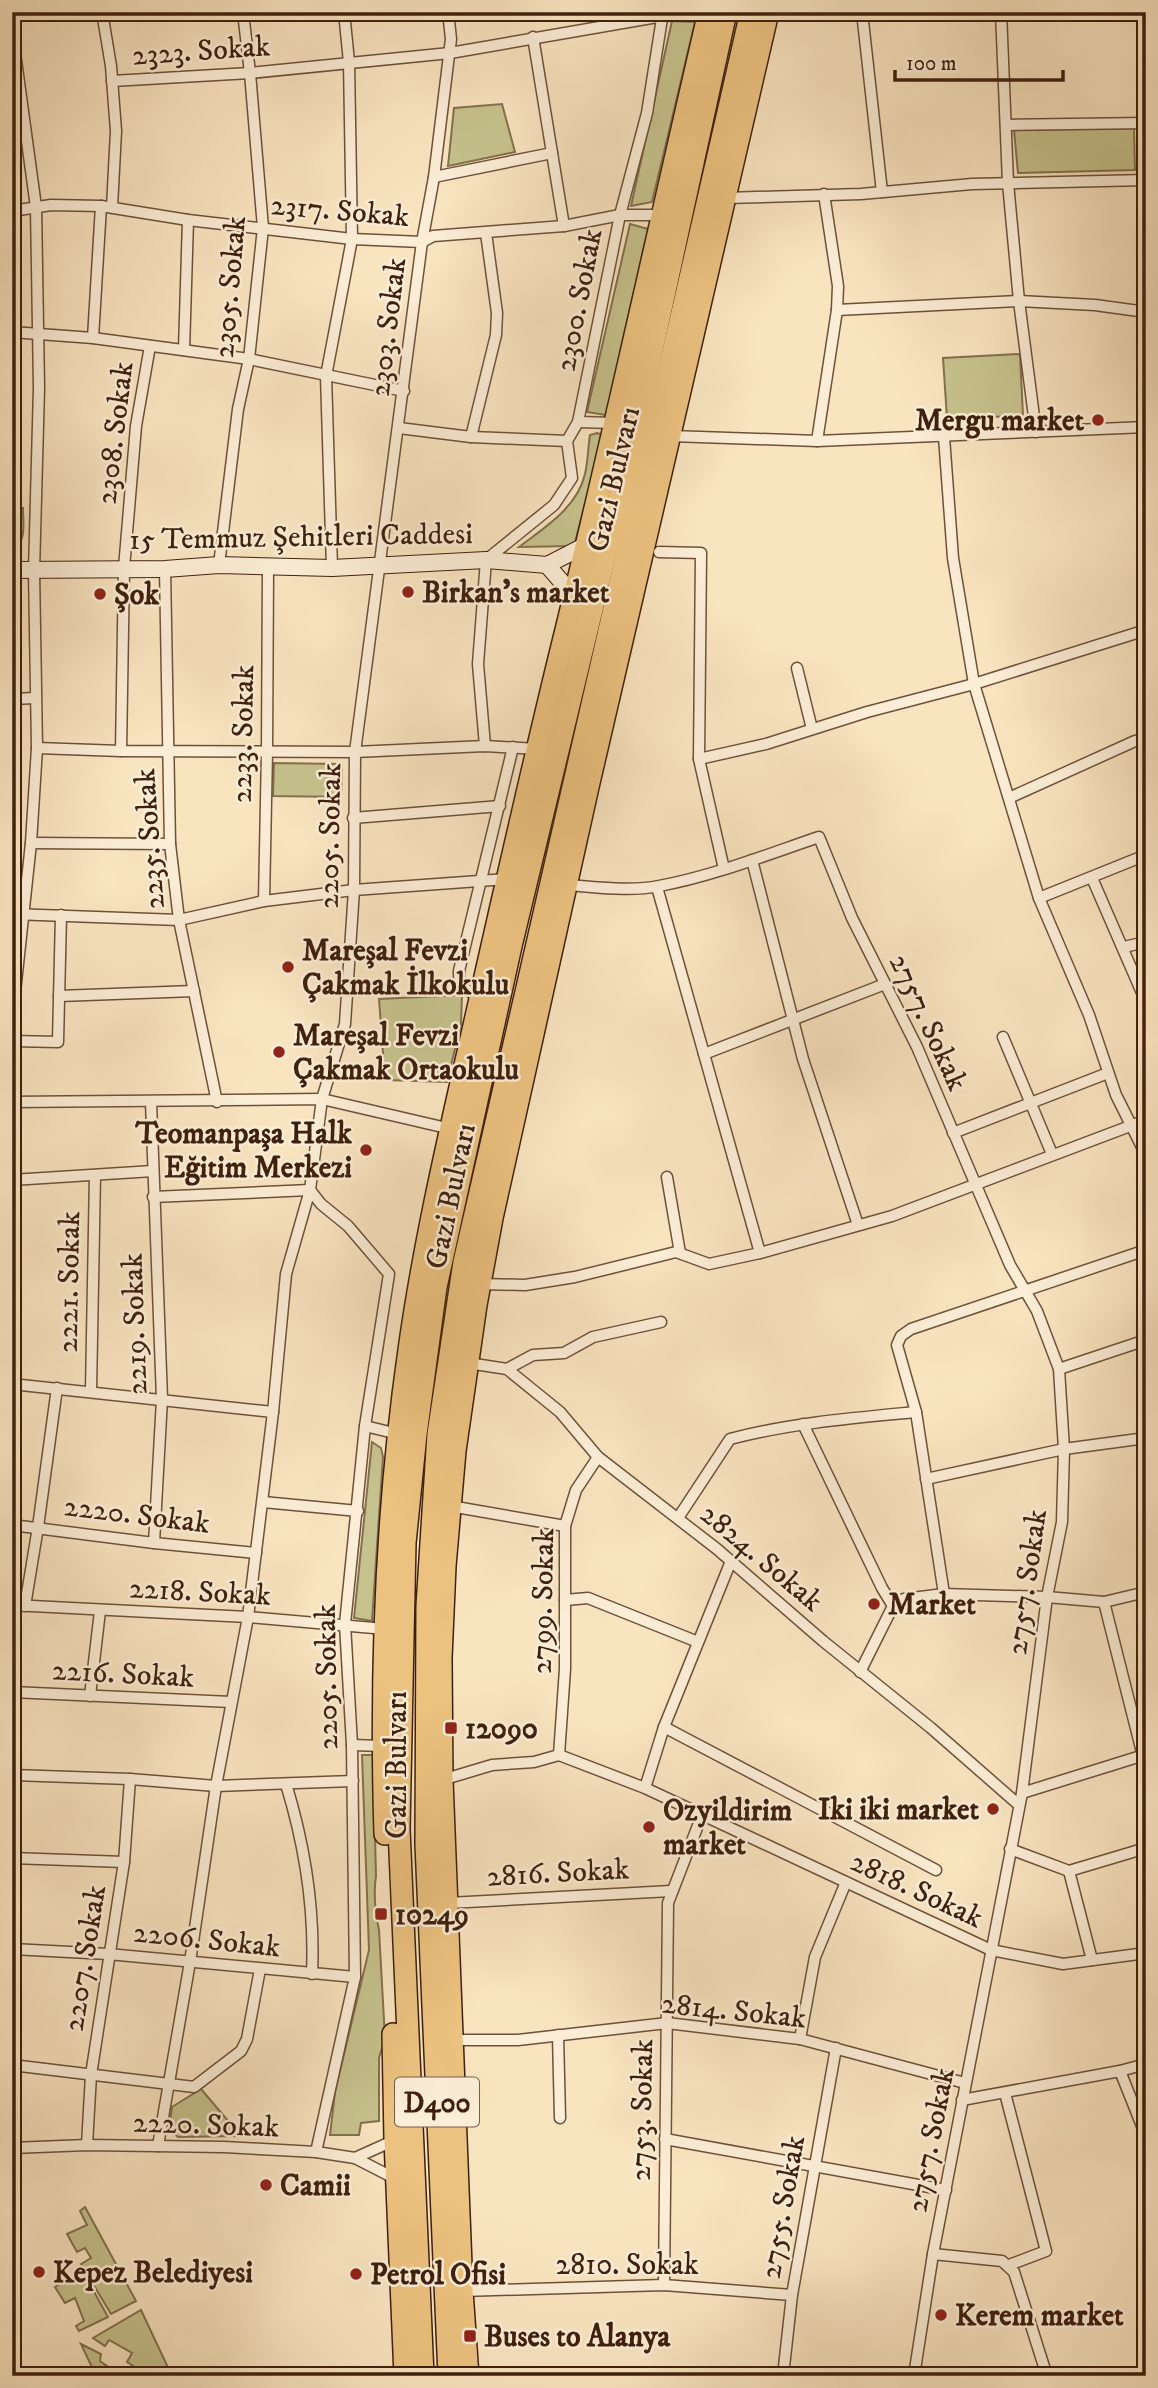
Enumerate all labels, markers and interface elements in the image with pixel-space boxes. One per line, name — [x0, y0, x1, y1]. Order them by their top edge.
street label: 2323. Sokak — [131, 28, 271, 75]
scale bar — [895, 38, 1064, 82]
text: 100 m — [906, 51, 957, 77]
street label: 2317. Sokak — [269, 187, 411, 236]
street label: 2305. Sokak — [206, 215, 255, 360]
street label: 2300. Sokak — [548, 226, 611, 375]
street label: 2303. Sokak — [362, 256, 415, 399]
street label: 2308. Sokak — [88, 360, 143, 507]
street label: Gazi Bulvarı — [580, 403, 649, 556]
place label: Mergu market — [915, 403, 1084, 440]
marker: Mergu market — [1090, 412, 1106, 428]
street label: 15 Temmuz Şehitleri Caddesi — [129, 516, 473, 559]
place label: Birkan's market — [422, 575, 610, 612]
place label: Şok — [114, 577, 160, 614]
marker: Birkan's market — [400, 584, 416, 600]
marker: Şok — [92, 586, 108, 602]
street label: 2233. Sokak — [224, 665, 263, 803]
street label: 2205. Sokak — [311, 763, 350, 909]
street label: 2235. Sokak — [127, 767, 174, 910]
place label: Mareşal Fevzi Çakmak İlkokulu — [302, 933, 509, 1004]
street label: 2757. Sokak — [880, 948, 975, 1097]
marker: Mareşal Fevzi Çakmak İlkokulu — [280, 959, 296, 975]
place label: Mareşal Fevzi Çakmak Ortaokulu — [293, 1018, 519, 1089]
marker: Mareşal Fevzi Çakmak Ortaokulu — [271, 1044, 287, 1060]
place label: Teomanpaşa Halk Eğitim Merkezi — [135, 1116, 353, 1187]
street label: Gazi Bulvarı — [418, 1120, 485, 1273]
marker: Teomanpaşa Halk Eğitim Merkezi — [358, 1142, 374, 1158]
street label: 2221. Sokak — [50, 1211, 89, 1353]
street label: 2219. Sokak — [115, 1252, 156, 1395]
street label: 2220. Sokak — [62, 1488, 212, 1543]
street label: 2824. Sokak — [692, 1496, 830, 1620]
street label: 2757. Sokak — [999, 1507, 1056, 1657]
street label: 2799. Sokak — [524, 1528, 563, 1674]
street label: 2218. Sokak — [128, 1570, 272, 1615]
place label: Market — [888, 1587, 976, 1624]
marker: Market — [866, 1596, 882, 1612]
street label: 2205. Sokak — [308, 1604, 347, 1750]
street label: 2216. Sokak — [51, 1652, 195, 1697]
street label: Gazi Bulvarı — [379, 1691, 416, 1839]
place label: 12090 — [465, 1711, 538, 1748]
marker: 12090 — [443, 1720, 459, 1736]
place label: Iki iki market — [818, 1792, 979, 1829]
place label: Ozyildirim market — [663, 1793, 793, 1864]
marker: Iki iki market — [985, 1801, 1001, 1817]
marker: Ozyildirim market — [641, 1819, 657, 1835]
street label: 2818. Sokak — [844, 1844, 989, 1937]
street label: 2816. Sokak — [486, 1851, 630, 1896]
street label: 2207. Sokak — [56, 1882, 115, 2034]
place label: 10249 — [395, 1897, 469, 1934]
marker: 10249 — [373, 1906, 389, 1922]
street label: 2206. Sokak — [132, 1914, 282, 1967]
street label: 2814. Sokak — [660, 1986, 808, 2037]
street label: 2753. Sokak — [623, 2039, 662, 2181]
street label: 2757. Sokak — [899, 2065, 964, 2216]
road number: D400 — [395, 2078, 479, 2126]
street label: 2220. Sokak — [132, 2104, 280, 2147]
street label: 2755. Sokak — [753, 2133, 814, 2282]
place label: Camii — [280, 2168, 351, 2205]
marker: Camii — [258, 2177, 274, 2193]
street label: 2810. Sokak — [555, 2247, 699, 2284]
place label: Kepez Belediyesi — [53, 2255, 253, 2292]
place label: Petrol Ofisi — [370, 2257, 506, 2294]
marker: Kepez Belediyesi — [31, 2264, 47, 2280]
marker: Petrol Ofisi — [348, 2266, 364, 2282]
place label: Kerem market — [955, 2298, 1124, 2335]
marker: Kerem market — [933, 2307, 949, 2323]
place label: Buses to Alanya — [484, 2319, 672, 2356]
marker: Buses to Alanya — [462, 2328, 478, 2344]

